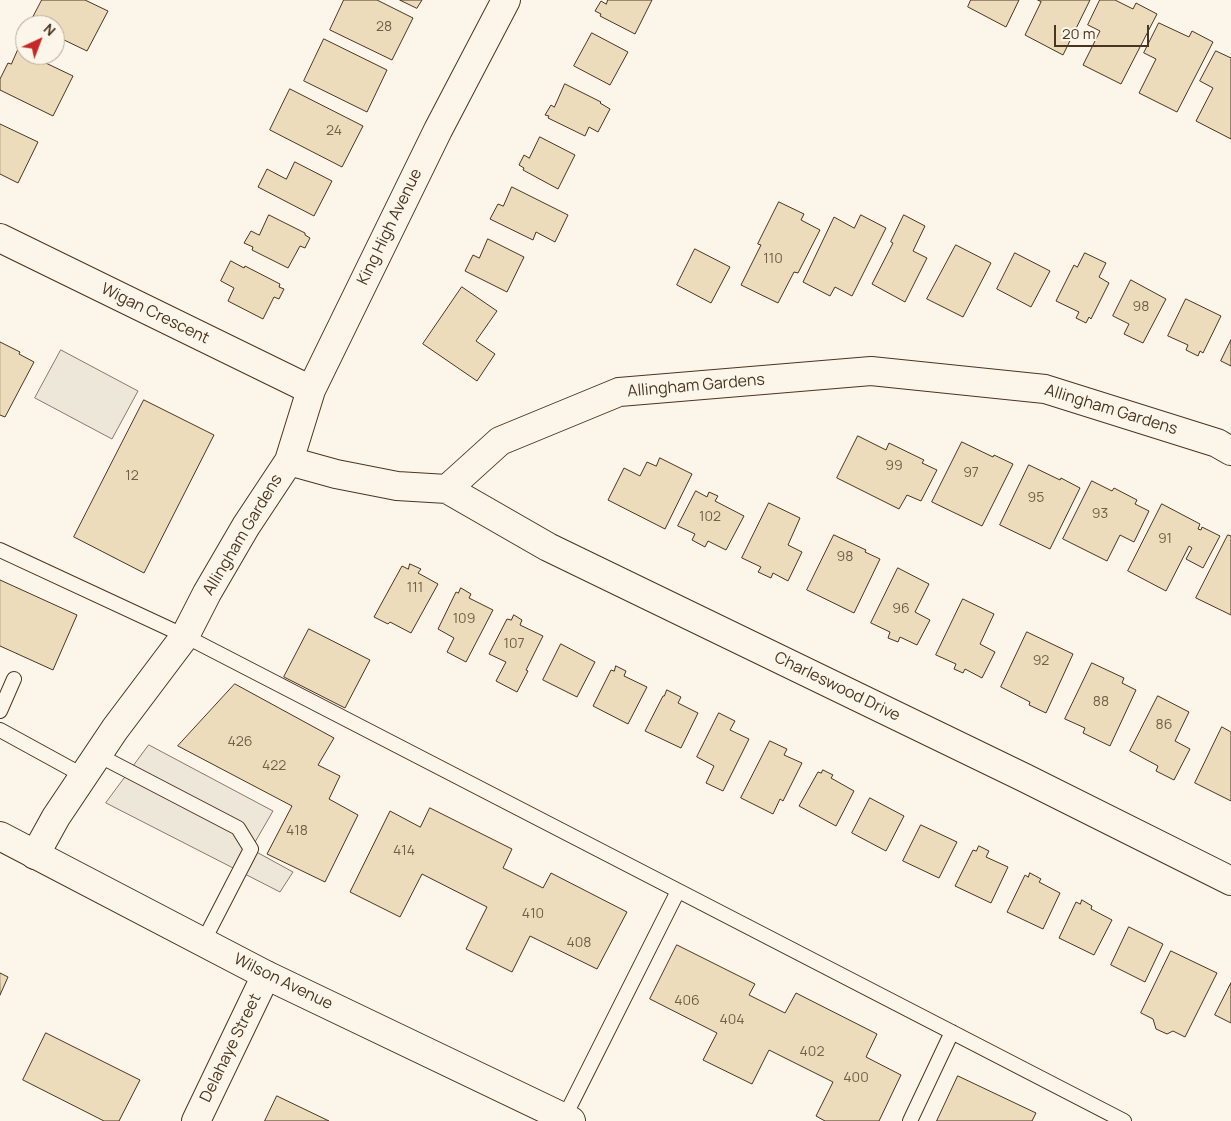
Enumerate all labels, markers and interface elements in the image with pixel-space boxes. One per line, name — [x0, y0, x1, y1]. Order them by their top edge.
north arrow — [15, 15, 65, 65]
scale bar — [1056, 15, 1151, 47]
text: N — [40, 19, 60, 40]
house number: 28 — [376, 19, 392, 35]
text: 20 m — [1062, 23, 1095, 44]
house number: 24 — [326, 123, 342, 139]
street label: King High Avenue — [354, 166, 426, 288]
house number: 110 — [763, 251, 783, 267]
street label: Wigan Crescent — [98, 280, 212, 348]
house number: 98 — [1133, 299, 1149, 315]
street label: Allingham Gardens — [627, 370, 765, 402]
street label: Allingham Gardens — [1042, 381, 1180, 439]
house number: 99 — [885, 458, 903, 474]
house number: 97 — [963, 465, 979, 481]
house number: 12 — [125, 468, 139, 484]
street label: Allingham Gardens — [199, 471, 287, 599]
house number: 95 — [1028, 490, 1044, 506]
house number: 93 — [1092, 506, 1108, 522]
house number: 102 — [699, 509, 721, 525]
house number: 91 — [1158, 531, 1172, 547]
house number: 98 — [837, 549, 853, 565]
house number: 111 — [407, 580, 423, 596]
house number: 96 — [892, 601, 910, 617]
house number: 109 — [453, 611, 475, 627]
house number: 107 — [503, 636, 525, 652]
street label: Charleswood Drive — [771, 648, 903, 726]
house number: 92 — [1033, 653, 1049, 669]
house number: 88 — [1093, 694, 1109, 710]
house number: 86 — [1156, 717, 1172, 733]
house number: 426 — [228, 734, 252, 750]
house number: 422 — [262, 758, 286, 774]
house number: 418 — [286, 823, 308, 839]
house number: 414 — [393, 843, 415, 859]
house number: 410 — [522, 906, 544, 922]
house number: 408 — [567, 935, 591, 951]
street label: Wilson Avenue — [230, 950, 336, 1014]
street label: Delahaye Street — [196, 991, 266, 1105]
house number: 406 — [674, 993, 700, 1009]
house number: 404 — [719, 1012, 745, 1028]
house number: 402 — [800, 1044, 824, 1060]
house number: 400 — [843, 1070, 869, 1086]

